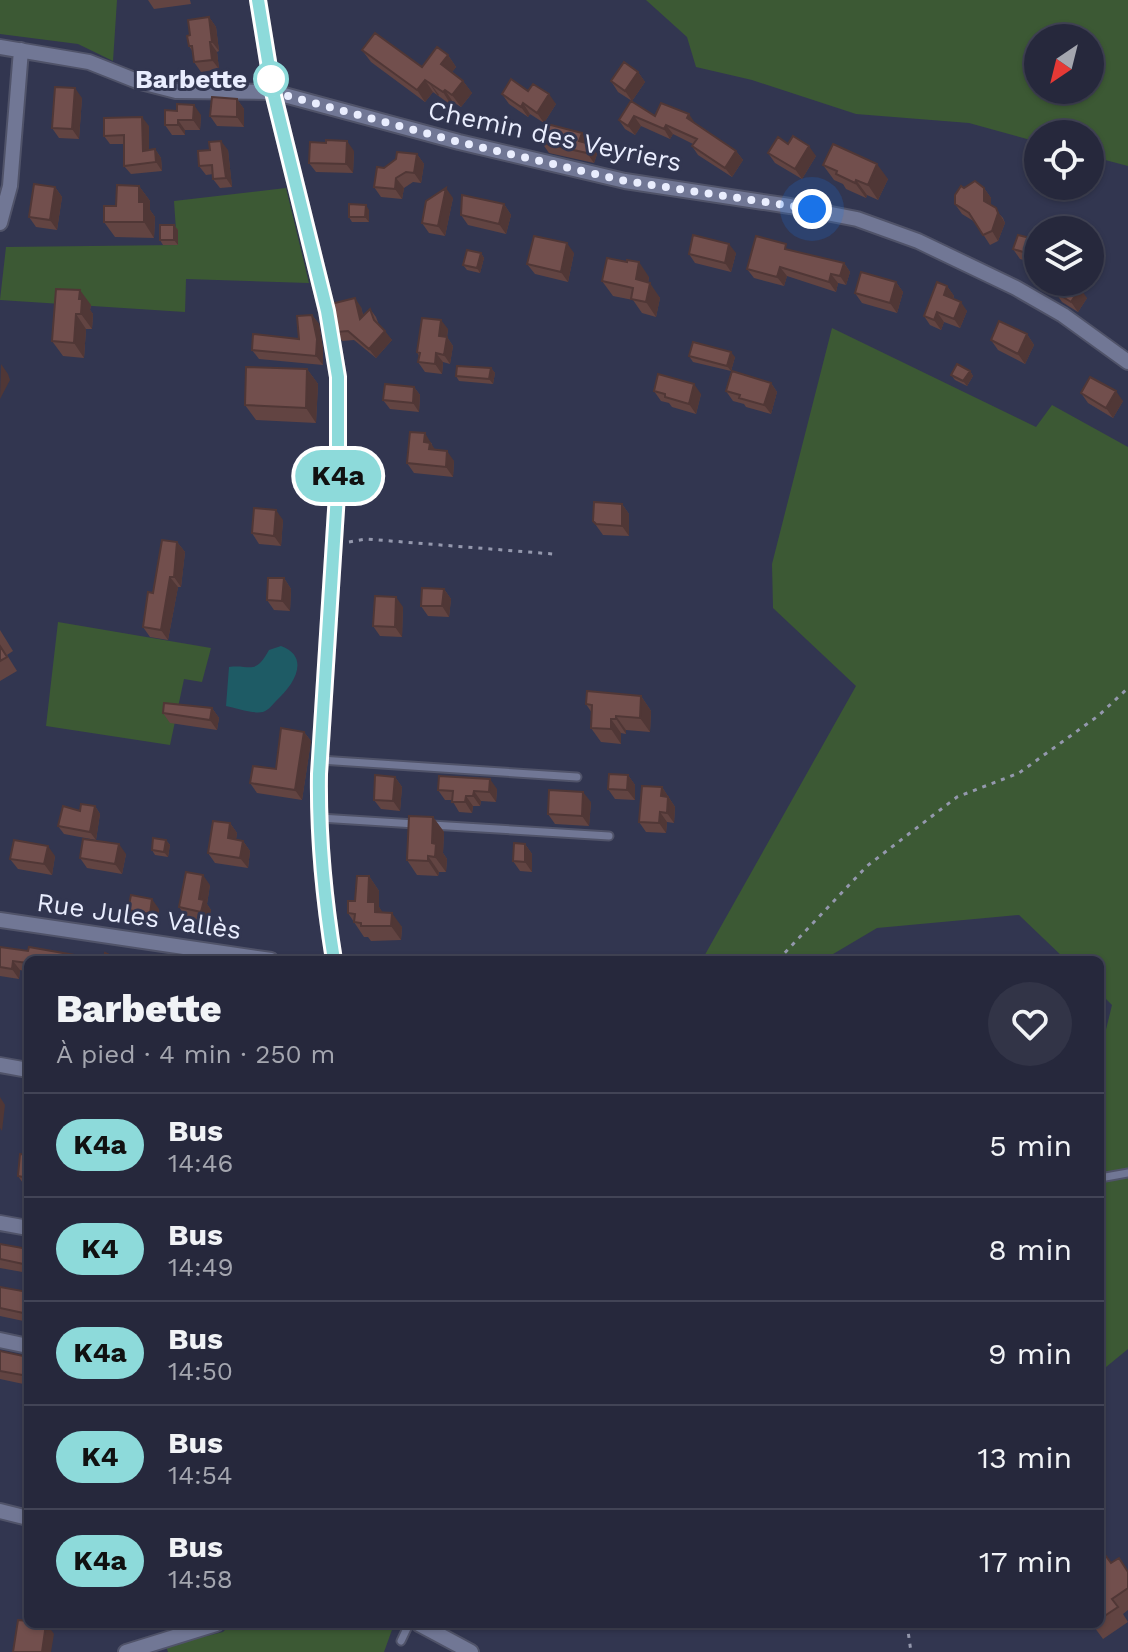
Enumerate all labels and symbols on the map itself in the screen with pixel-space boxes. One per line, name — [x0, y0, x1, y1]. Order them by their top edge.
north arrow — [1024, 24, 1104, 104]
marker: Barbette — [254, 62, 288, 96]
place label: Barbette — [135, 64, 247, 94]
street label: Chemin des Veyriers — [426, 94, 684, 178]
your location — [792, 189, 832, 229]
line badge: K4a — [292, 450, 384, 502]
street label: Rue Jules Vallès — [35, 887, 243, 945]

